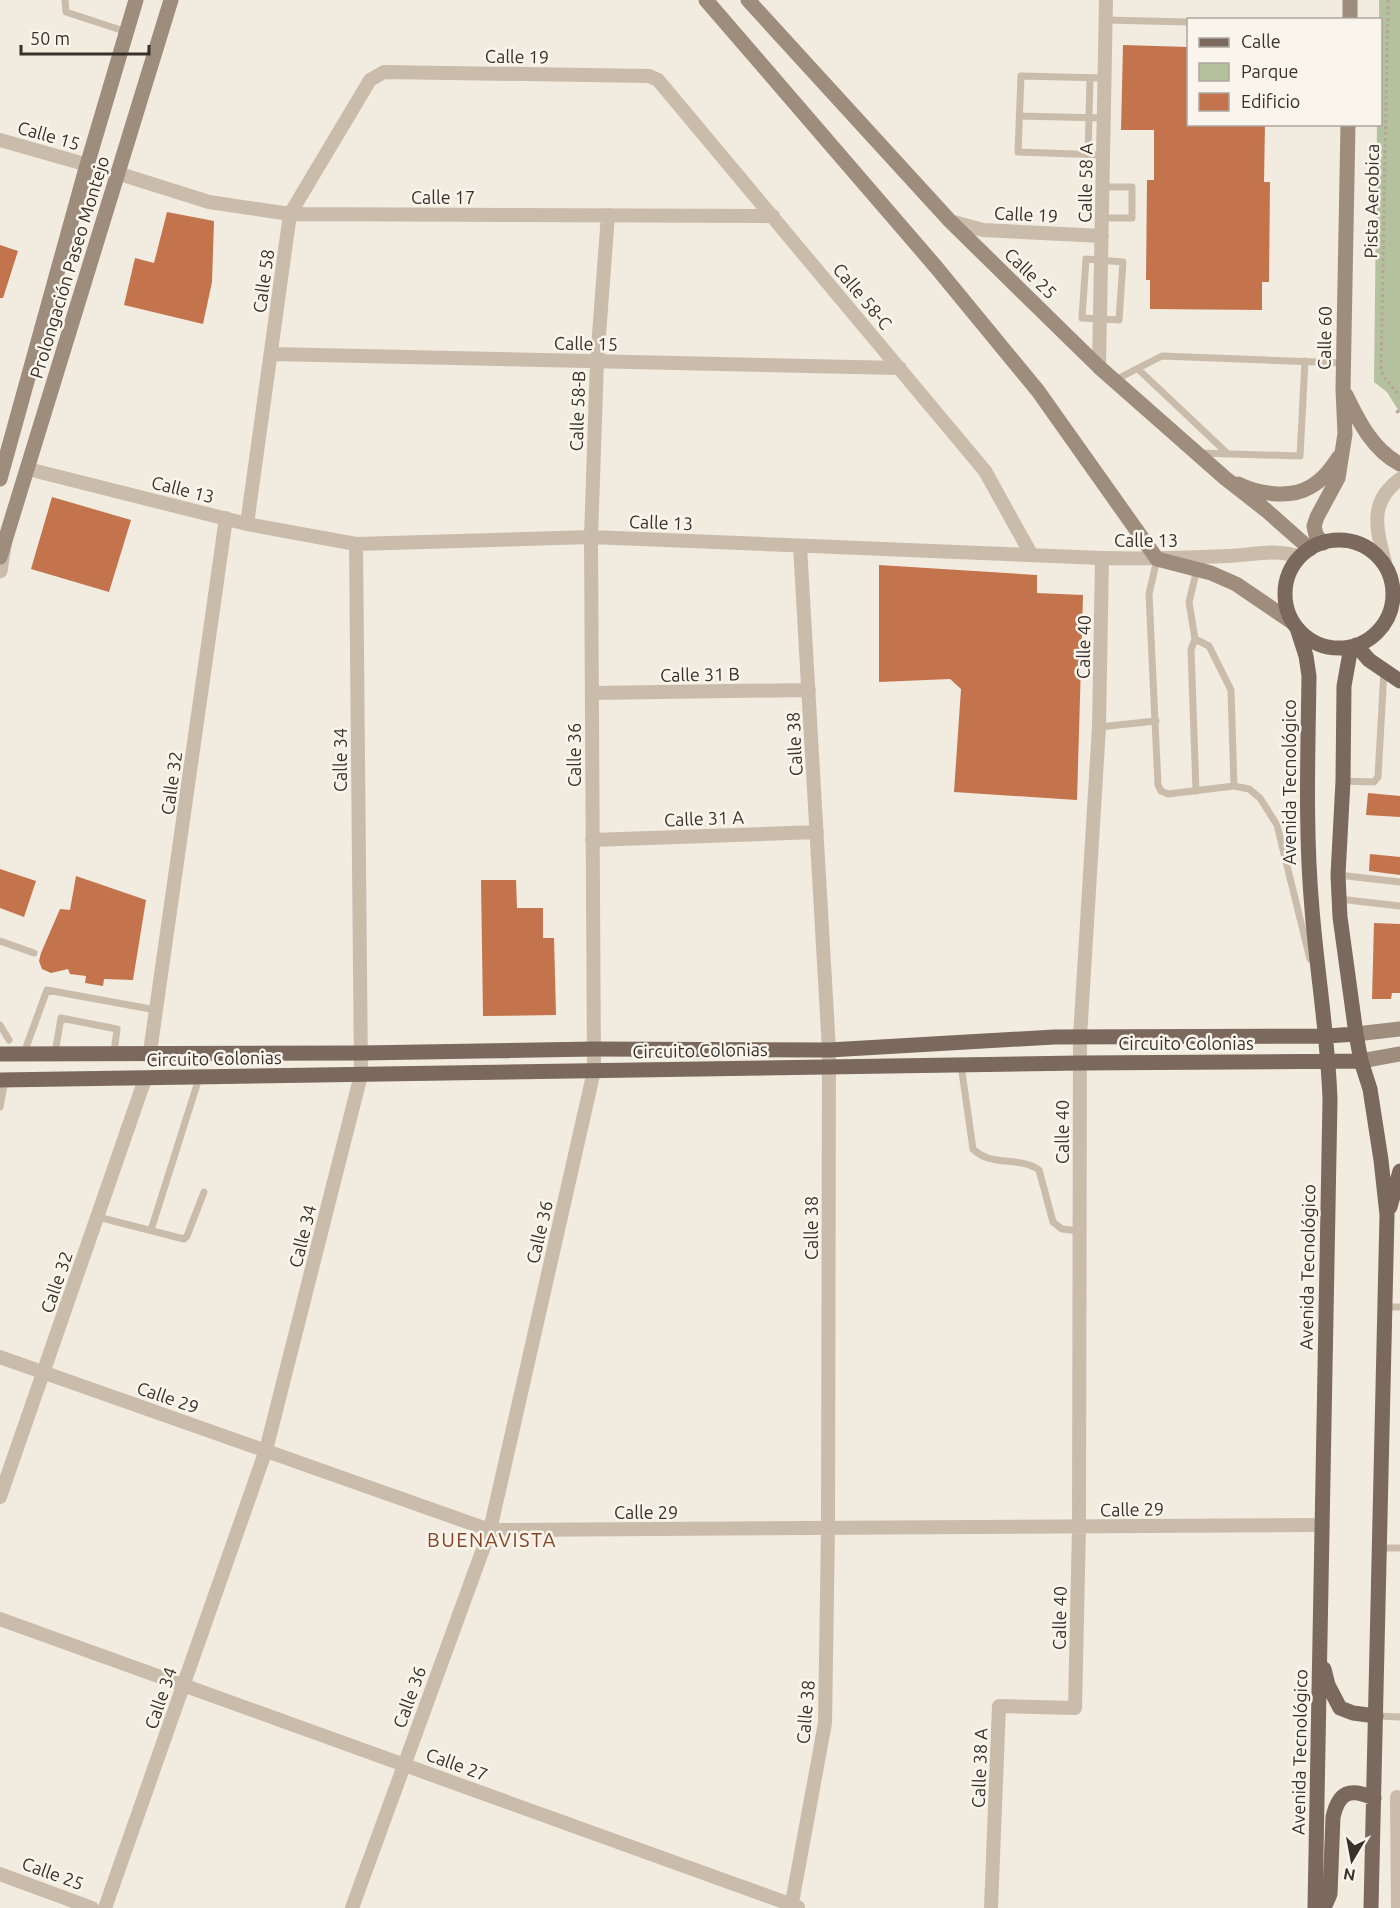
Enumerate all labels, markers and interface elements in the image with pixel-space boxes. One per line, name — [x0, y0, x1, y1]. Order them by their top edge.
scale bar — [21, 18, 148, 56]
legend — [1187, 18, 1382, 126]
text: 50 m — [30, 28, 70, 48]
text: Calle — [1241, 31, 1281, 51]
street label: Calle 19 — [485, 45, 549, 67]
text: Parque — [1241, 61, 1298, 81]
text: Edificio — [1241, 91, 1300, 111]
street label: Calle 15 — [15, 117, 83, 153]
street label: Calle 58 A — [1074, 143, 1096, 223]
street label: Pista Aerobica — [1360, 143, 1382, 259]
street label: Prolongación Paseo Montejo — [26, 153, 112, 381]
street label: Calle 17 — [411, 187, 475, 207]
street label: Calle 19 — [993, 202, 1059, 226]
street label: Calle 25 — [1001, 244, 1061, 302]
street label: Calle 58 — [249, 248, 277, 314]
street label: Calle 58-C — [830, 259, 896, 333]
street label: Calle 60 — [1313, 306, 1335, 370]
street label: Calle 15 — [554, 332, 618, 354]
street label: Calle 58-B — [566, 370, 588, 452]
street label: Calle 13 — [149, 472, 217, 506]
street label: Calle 13 — [629, 511, 693, 533]
street label: Calle 13 — [1114, 530, 1178, 550]
street label: Calle 40 — [1072, 615, 1094, 679]
street label: Calle 31 B — [660, 663, 740, 685]
street label: Avenida Tecnológico — [1279, 699, 1299, 865]
street label: Calle 38 — [782, 711, 806, 777]
street label: Calle 36 — [564, 723, 584, 787]
street label: Calle 34 — [330, 728, 350, 792]
street label: Calle 32 — [157, 750, 185, 816]
street label: Calle 31 A — [664, 807, 745, 829]
street label: Circuito Colonias — [1118, 1033, 1254, 1053]
street label: Circuito Colonias — [632, 1039, 768, 1061]
street label: Circuito Colonias — [146, 1047, 282, 1069]
street label: Calle 40 — [1052, 1100, 1072, 1164]
street label: Avenida Tecnológico — [1296, 1184, 1318, 1350]
street label: Calle 38 — [801, 1196, 821, 1260]
street label: Calle 36 — [522, 1199, 556, 1265]
street label: Calle 34 — [285, 1202, 319, 1270]
street label: Calle 32 — [36, 1248, 76, 1316]
street label: Calle 29 — [134, 1377, 202, 1417]
street label: Calle 29 — [1100, 1498, 1164, 1520]
street label: Calle 29 — [614, 1502, 678, 1522]
district label: BUENAVISTA — [427, 1528, 557, 1551]
street label: Calle 40 — [1048, 1586, 1070, 1650]
street label: Calle 36 — [389, 1663, 429, 1731]
street label: Calle 34 — [140, 1664, 180, 1732]
street label: Avenida Tecnológico — [1288, 1669, 1310, 1835]
street label: Calle 38 — [792, 1679, 818, 1745]
street label: Calle 38 A — [968, 1727, 990, 1808]
street label: Calle 27 — [423, 1744, 491, 1784]
north arrow — [1322, 1830, 1382, 1890]
street label: Calle 25 — [19, 1853, 87, 1893]
text: N — [1342, 1865, 1357, 1885]

